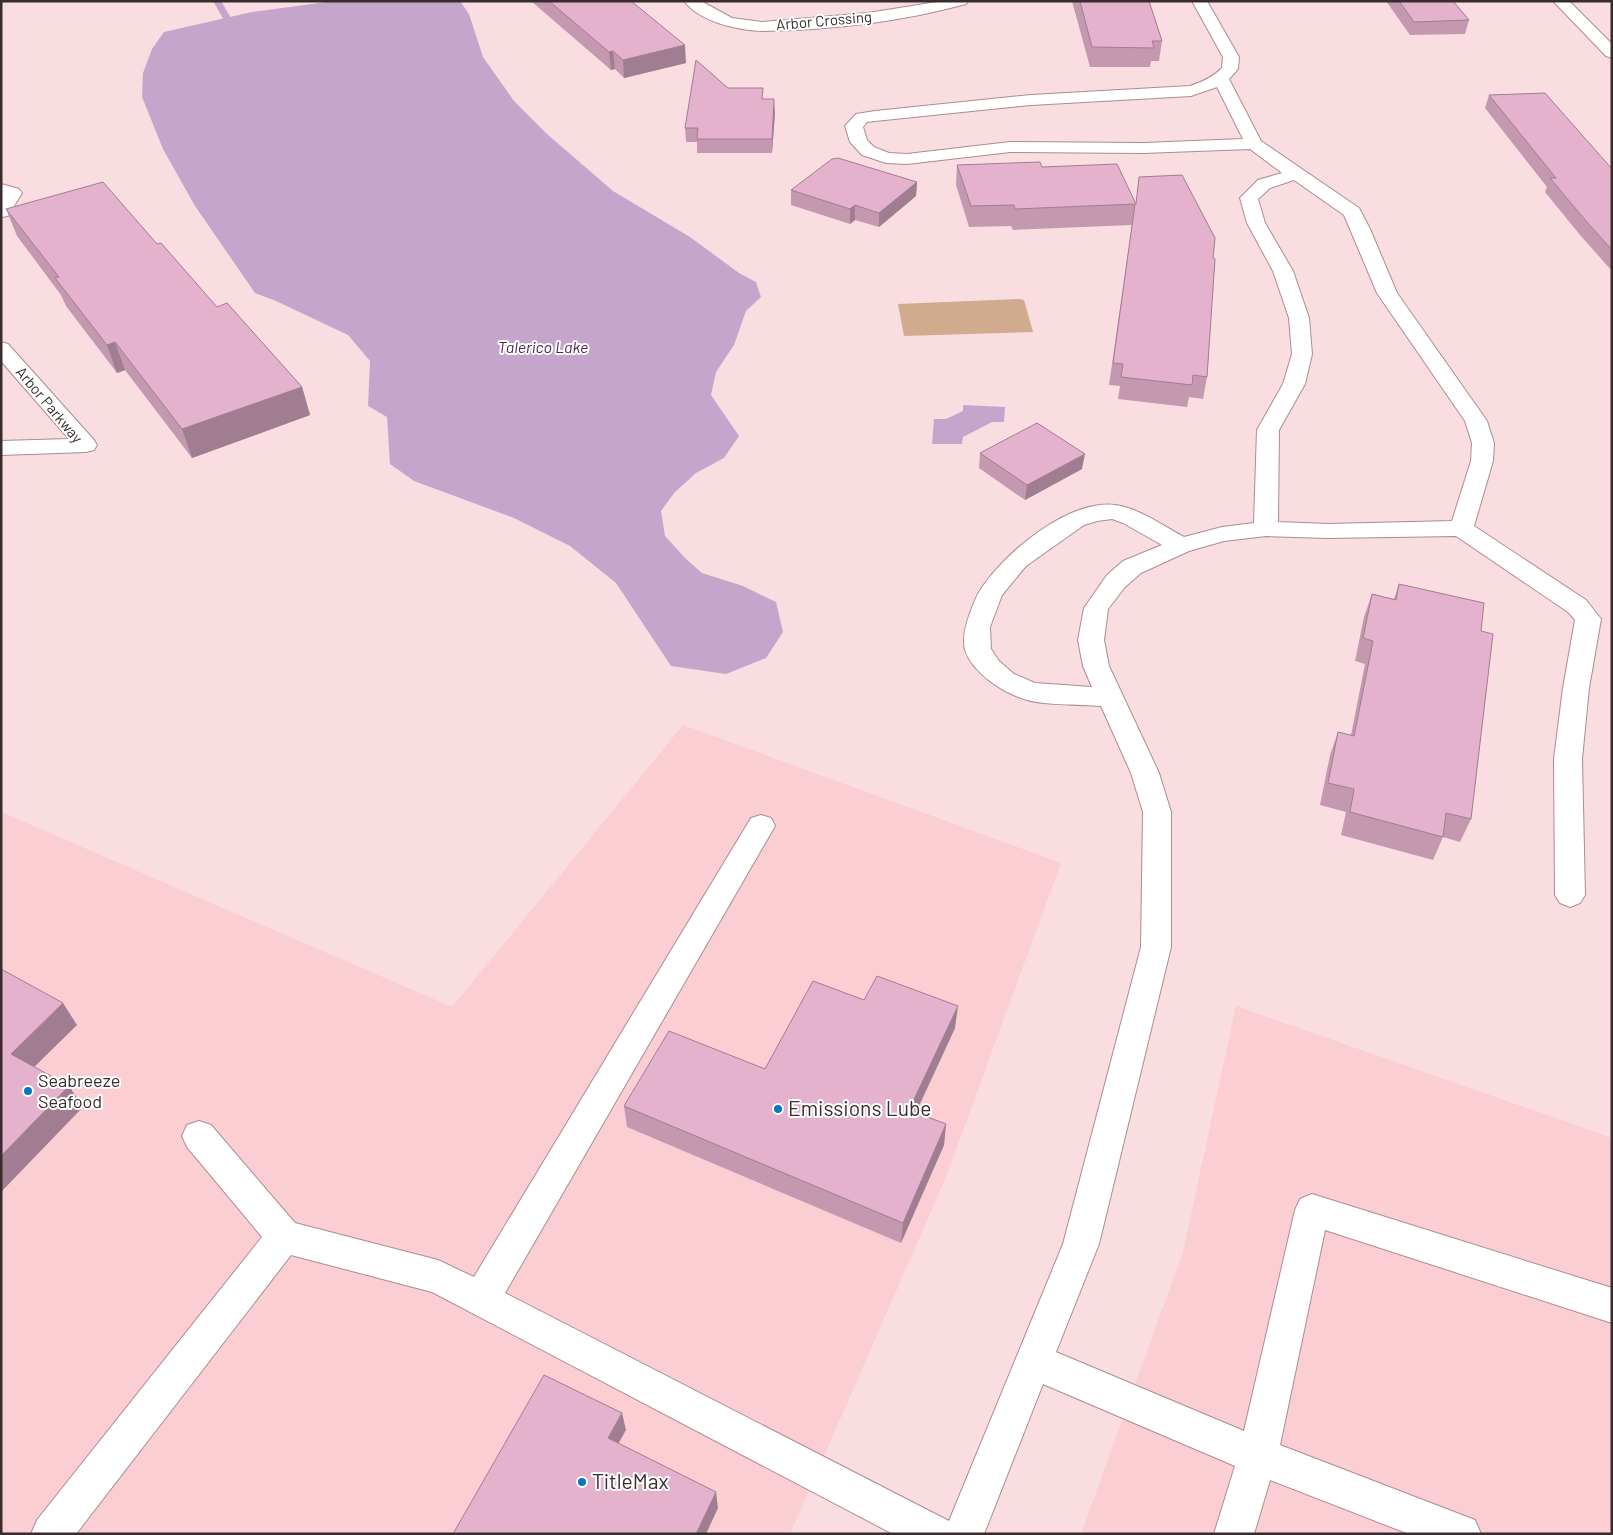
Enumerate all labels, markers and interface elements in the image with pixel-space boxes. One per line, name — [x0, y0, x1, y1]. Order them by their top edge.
street label: Arbor Crossing — [775, 7, 873, 33]
water label: Talerico Lake — [498, 337, 588, 356]
street label: Arbor Parkway — [13, 363, 87, 446]
place label: Seabreeze Seafood — [38, 1069, 120, 1112]
marker: Seabreeze Seafood — [22, 1085, 34, 1097]
place label: Emissions Lube — [788, 1095, 931, 1120]
marker: Emissions Lube — [772, 1103, 784, 1115]
place label: TitleMax — [592, 1468, 668, 1493]
marker: TitleMax — [576, 1476, 588, 1488]

